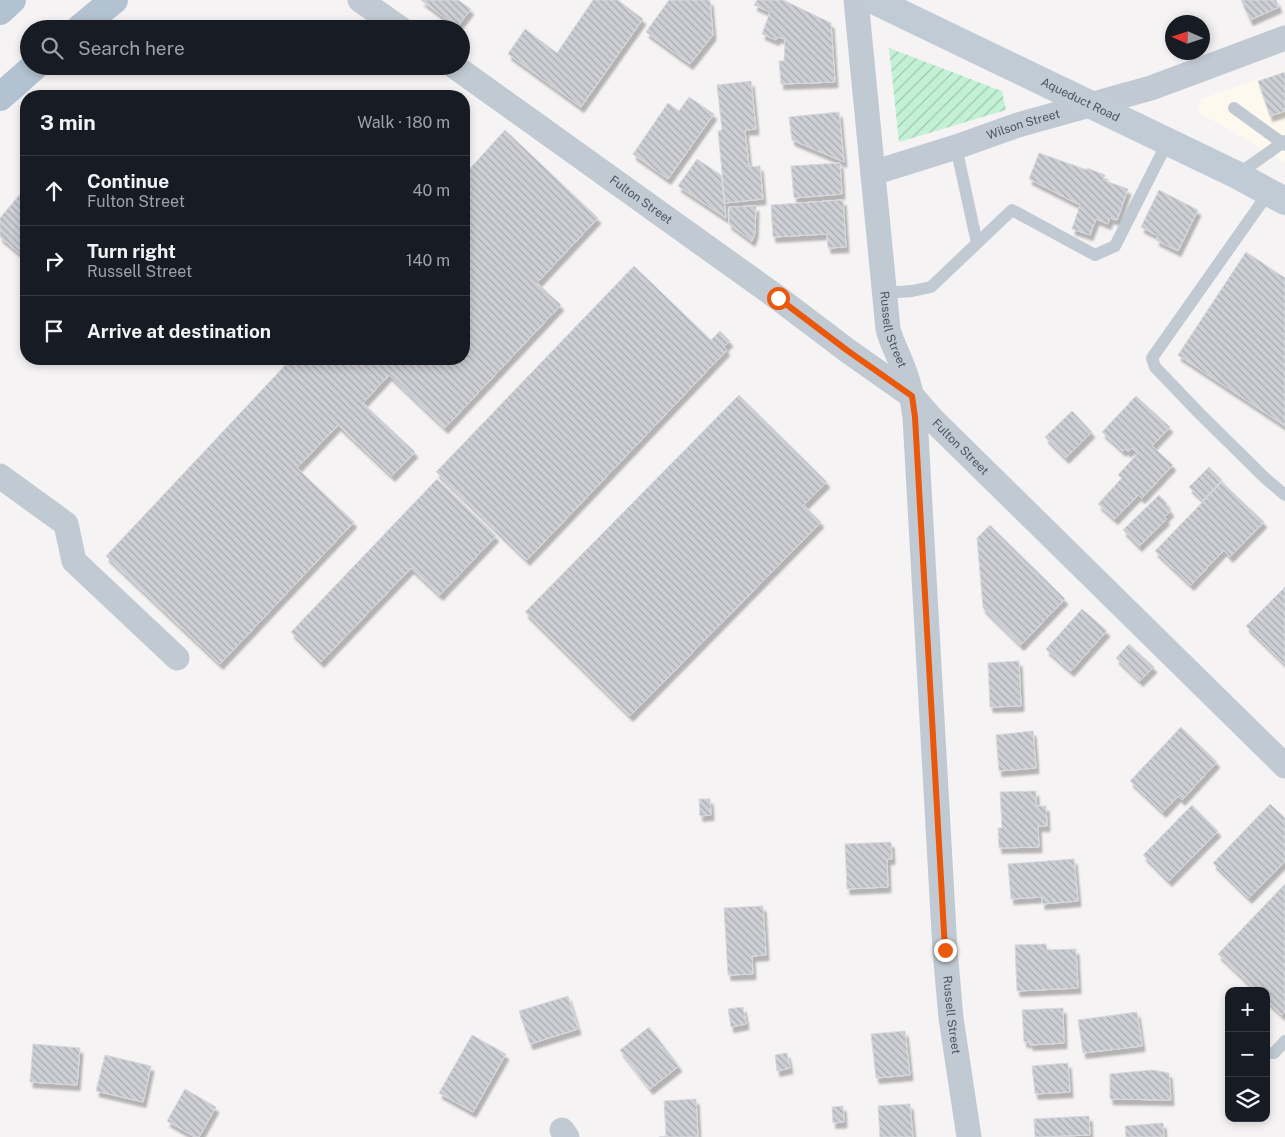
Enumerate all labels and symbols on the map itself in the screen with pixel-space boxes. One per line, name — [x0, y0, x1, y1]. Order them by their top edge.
north arrow — [1165, 15, 1210, 60]
street label: Aqueduct Road — [1039, 75, 1122, 125]
street label: Wilson Street — [985, 107, 1062, 143]
street label: Fulton Street — [607, 173, 675, 227]
route start — [767, 287, 790, 310]
street label: Russell Street — [877, 290, 910, 370]
street label: Fulton Street — [929, 416, 992, 478]
route end — [934, 939, 957, 962]
street label: Russell Street — [940, 975, 963, 1055]

